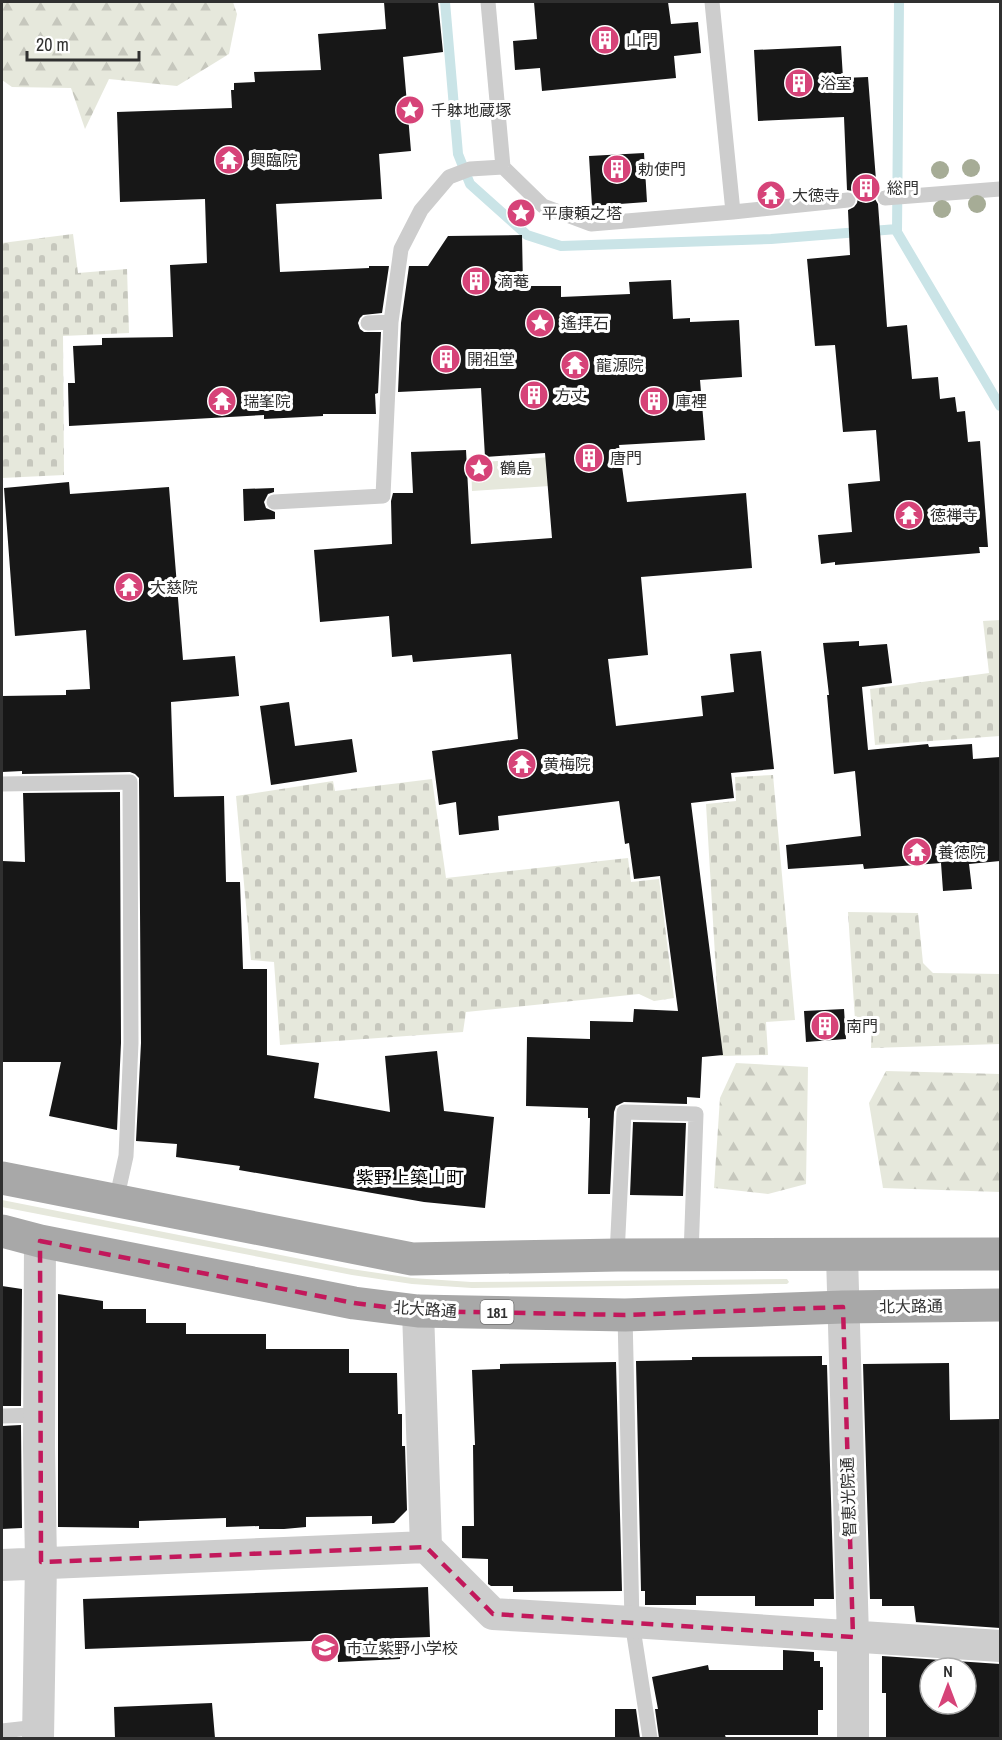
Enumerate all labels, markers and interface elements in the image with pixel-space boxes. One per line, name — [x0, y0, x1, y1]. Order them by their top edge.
scale bar — [27, 24, 140, 62]
building icon: 山門 — [589, 24, 621, 56]
place label: 山門 — [626, 29, 658, 51]
text: 20 m — [36, 32, 69, 57]
building icon: 浴室 — [783, 67, 815, 99]
place label: 浴室 — [820, 72, 852, 94]
place icon: 千躰地蔵塚 — [394, 94, 426, 126]
place label: 千躰地蔵塚 — [431, 99, 511, 121]
temple icon: 興臨院 — [213, 144, 245, 176]
place label: 興臨院 — [250, 149, 298, 171]
building icon: 勅使門 — [601, 153, 633, 185]
place label: 勅使門 — [638, 158, 686, 180]
building icon: 総門 — [850, 172, 882, 204]
place label: 総門 — [887, 177, 919, 199]
temple icon: 大徳寺 — [755, 179, 787, 211]
place label: 大徳寺 — [792, 184, 840, 206]
place icon: 平康頼之塔 — [505, 197, 537, 229]
place label: 平康頼之塔 — [542, 202, 622, 224]
building icon: 滴菴 — [460, 265, 492, 297]
place label: 滴菴 — [497, 270, 529, 292]
place icon: 遙拝石 — [524, 307, 556, 339]
place label: 遙拝石 — [561, 312, 609, 334]
building icon: 開祖堂 — [430, 343, 462, 375]
place label: 開祖堂 — [467, 348, 515, 370]
temple icon: 龍源院 — [559, 349, 591, 381]
place label: 龍源院 — [596, 354, 644, 376]
building icon: 方丈 — [518, 379, 550, 411]
place label: 方丈 — [555, 384, 587, 406]
temple icon: 瑞峯院 — [206, 385, 238, 417]
building icon: 庫裡 — [638, 385, 670, 417]
place label: 瑞峯院 — [243, 390, 291, 412]
place label: 庫裡 — [675, 390, 707, 412]
building icon: 唐門 — [573, 442, 605, 474]
place label: 唐門 — [610, 447, 642, 469]
place icon: 鶴島 — [463, 452, 495, 484]
place label: 鶴島 — [500, 457, 532, 479]
temple icon: 徳禅寺 — [893, 499, 925, 531]
place label: 徳禅寺 — [930, 504, 978, 526]
temple icon: 大慈院 — [113, 571, 145, 603]
place label: 大慈院 — [150, 576, 198, 598]
temple icon: 黄梅院 — [506, 748, 538, 780]
place label: 黄梅院 — [543, 753, 591, 775]
temple icon: 養徳院 — [901, 836, 933, 868]
place label: 養徳院 — [938, 841, 986, 863]
building icon: 南門 — [809, 1010, 841, 1042]
place label: 南門 — [846, 1015, 878, 1037]
district label: 紫野上築山町 — [356, 1165, 464, 1190]
street label: 北大路通 — [879, 1294, 943, 1318]
street label: 北大路通 — [392, 1296, 458, 1322]
road number: 181 — [480, 1300, 514, 1324]
street label: 智恵光院通 — [836, 1457, 860, 1537]
school or university icon: 市立紫野小学校 — [309, 1632, 341, 1664]
place label: 市立紫野小学校 — [346, 1637, 458, 1659]
north arrow — [918, 1656, 978, 1716]
text: N — [943, 1660, 953, 1682]

